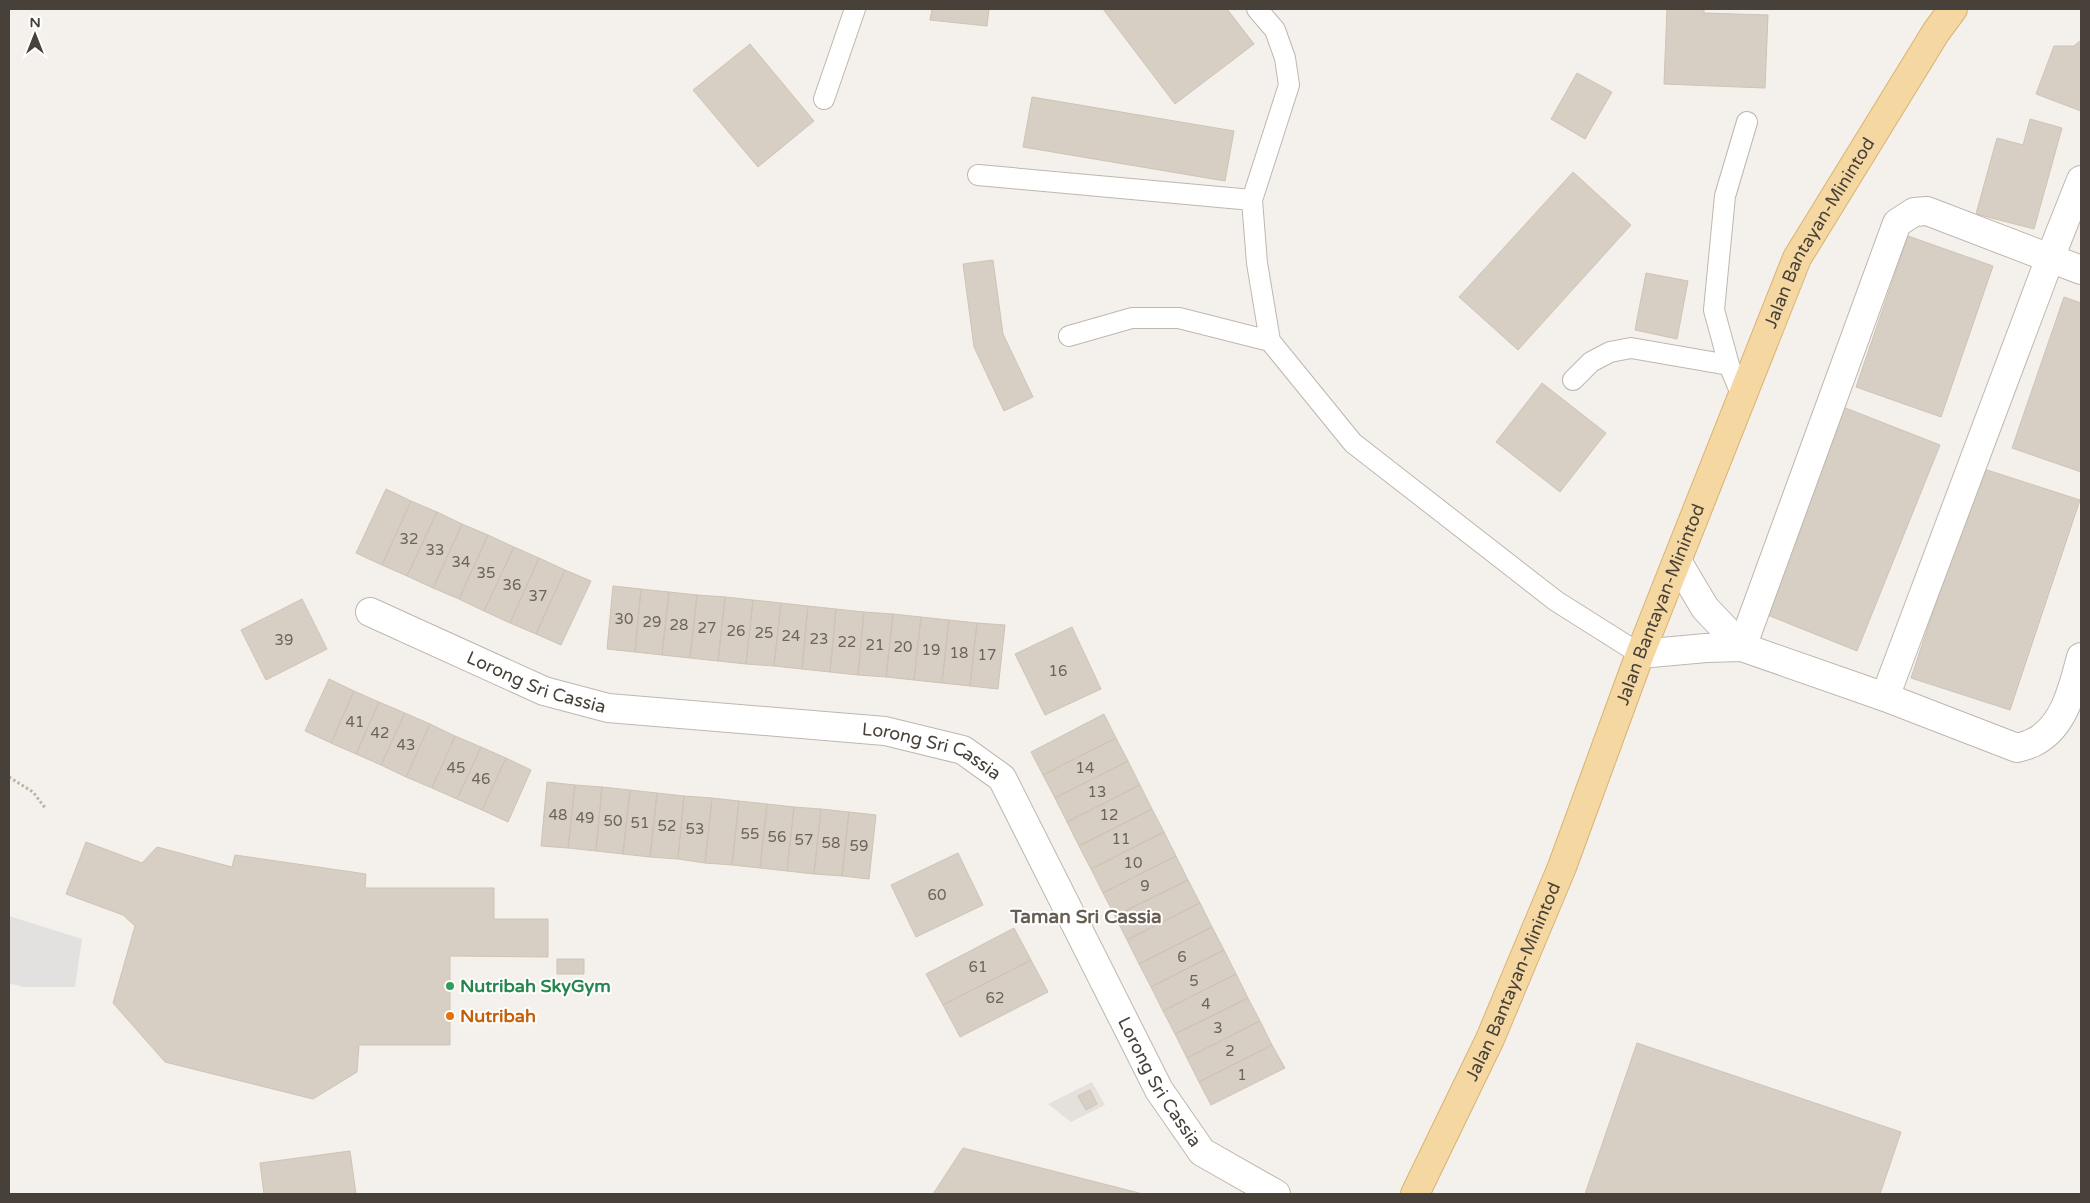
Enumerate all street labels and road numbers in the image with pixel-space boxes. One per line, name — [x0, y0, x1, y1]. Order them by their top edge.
street label: Jalan Bantayan-Minintod — [1759, 133, 1879, 331]
street label: Jalan Bantayan-Minintod — [1611, 501, 1709, 708]
street label: Lorong Sri Cassia — [463, 646, 608, 718]
street label: Lorong Sri Cassia — [861, 718, 1005, 785]
street label: Jalan Bantayan-Minintod — [1460, 879, 1565, 1084]
street label: Lorong Sri Cassia — [1113, 1013, 1206, 1151]

